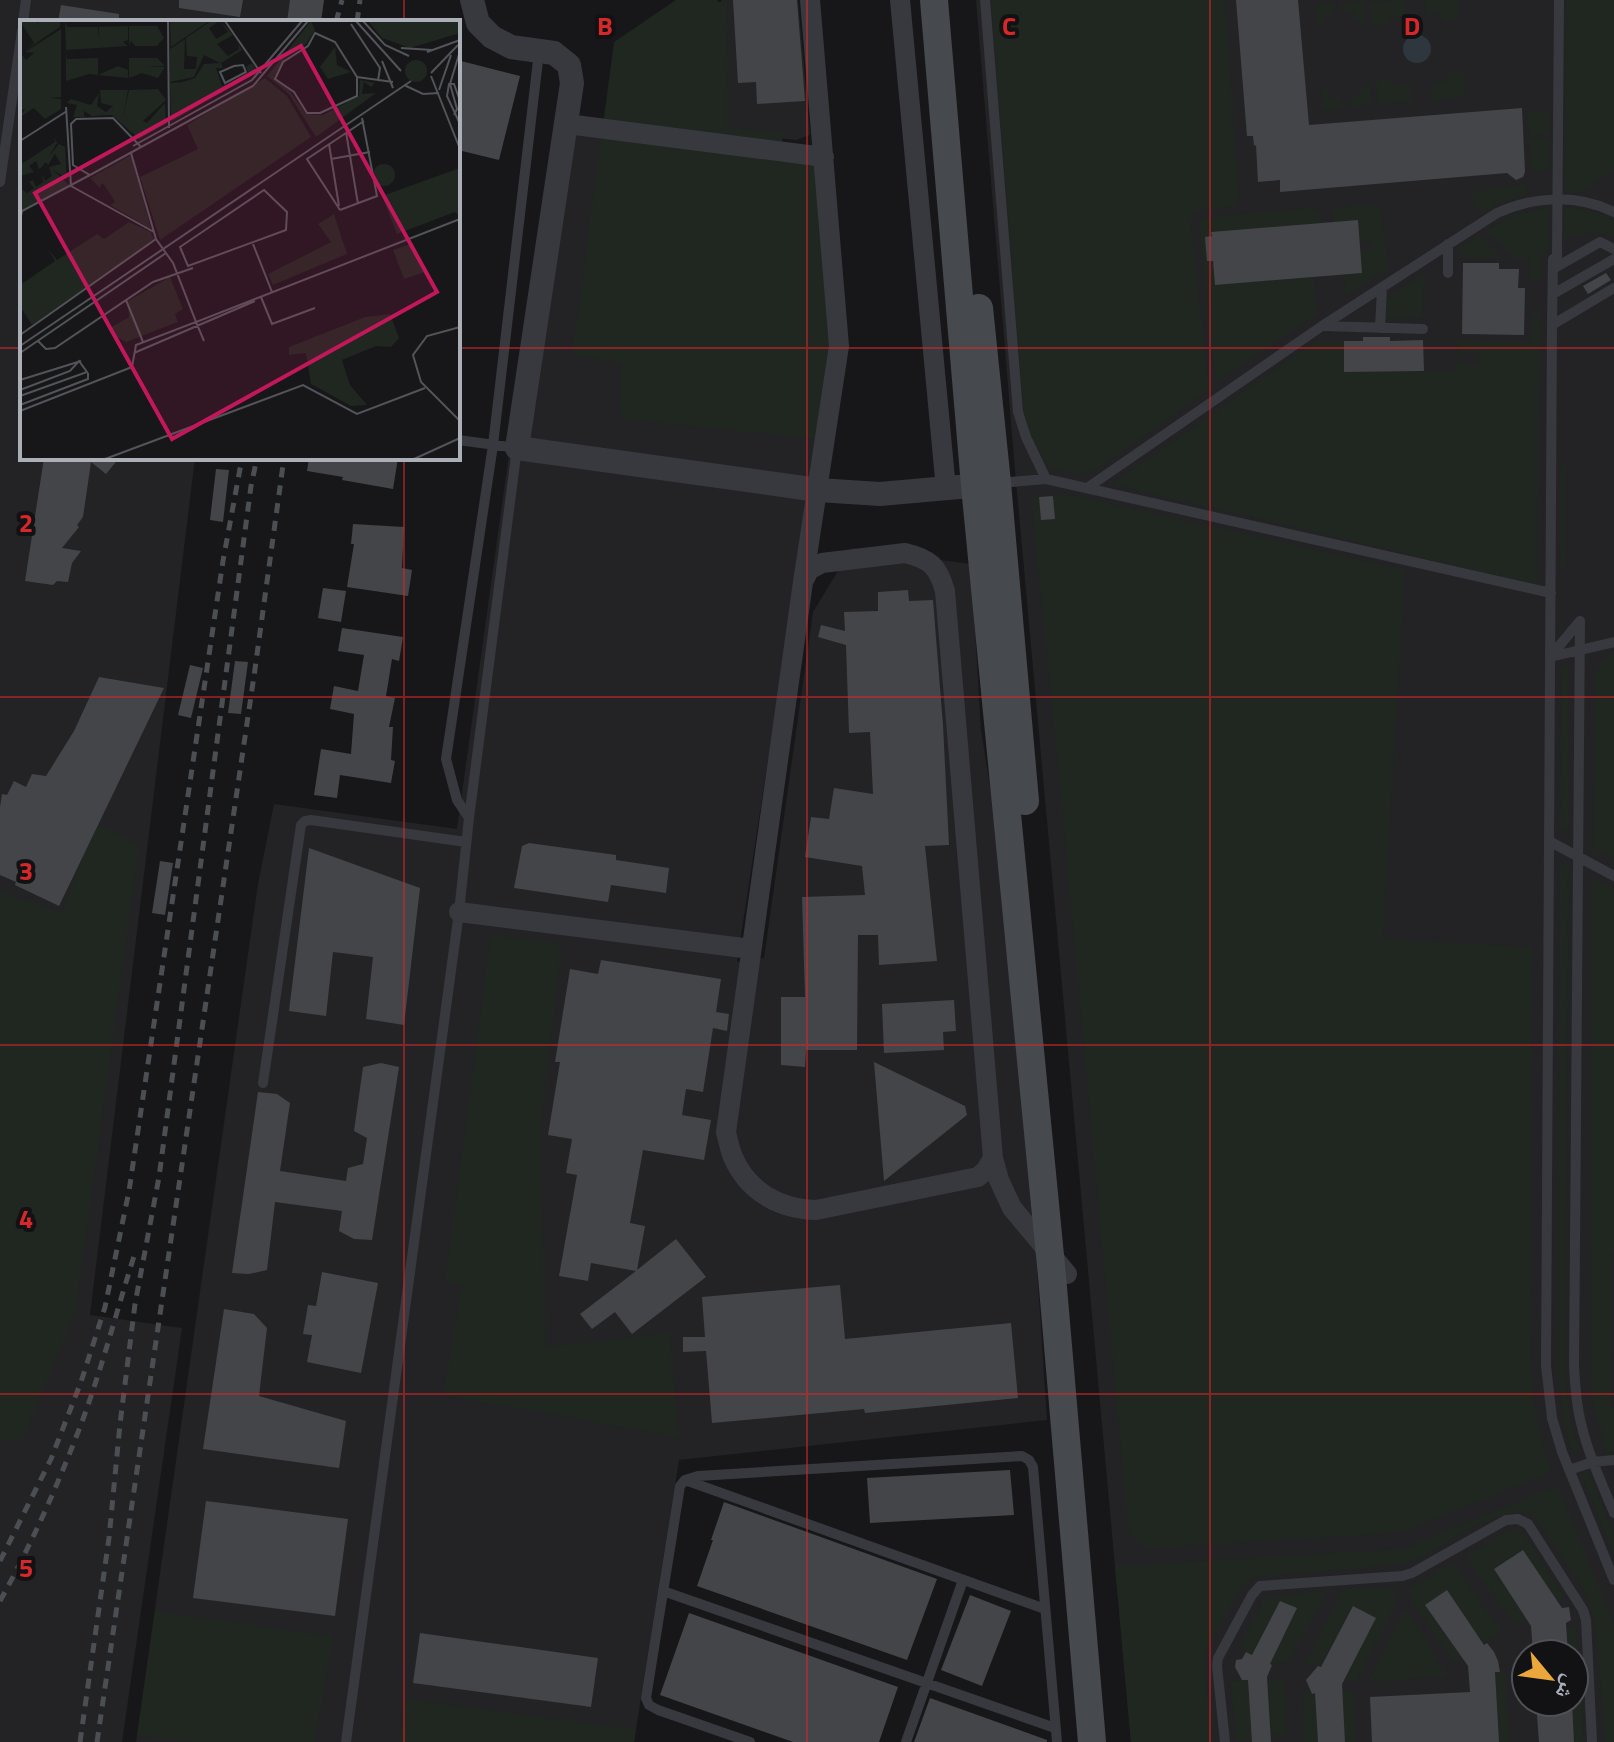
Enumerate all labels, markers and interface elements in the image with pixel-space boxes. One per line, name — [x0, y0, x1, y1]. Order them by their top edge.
text: B — [597, 6, 613, 45]
text: C — [1002, 6, 1016, 45]
text: D — [1404, 6, 1420, 45]
inset map — [20, 20, 460, 460]
text: 2 — [19, 503, 33, 542]
text: 3 — [19, 851, 33, 890]
text: 4 — [19, 1199, 33, 1238]
text: 5 — [19, 1548, 33, 1587]
north arrow — [1510, 1638, 1590, 1718]
text: ش — [1547, 1669, 1588, 1706]

